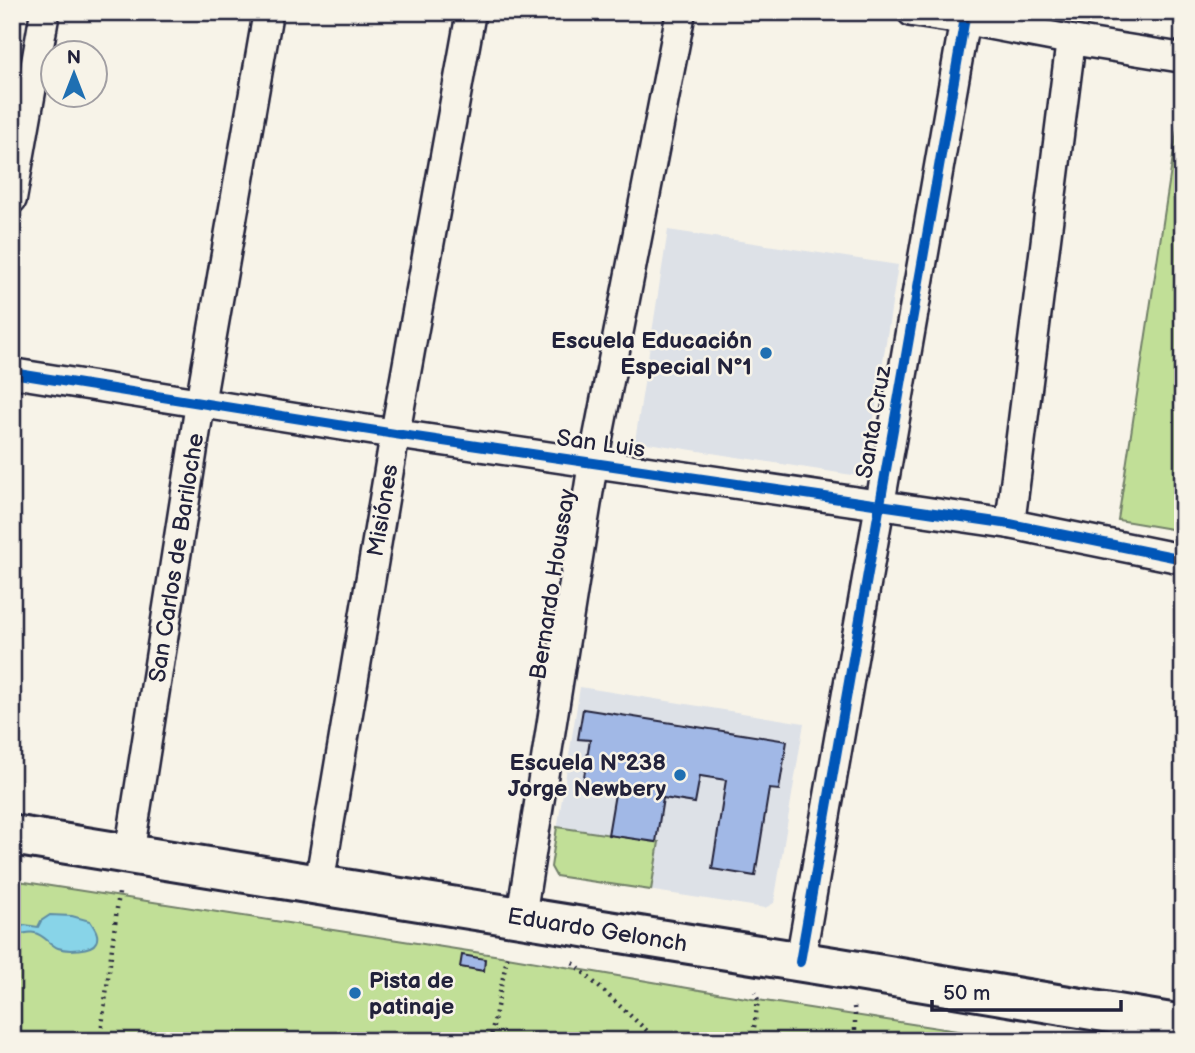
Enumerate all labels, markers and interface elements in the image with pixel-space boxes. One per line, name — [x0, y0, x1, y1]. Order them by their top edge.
north arrow — [38, 38, 108, 108]
text: N — [67, 47, 81, 70]
place label: Escuela Educación Especial N°1 — [551, 327, 752, 381]
marker: Escuela Educación Especial N°1 — [758, 345, 774, 361]
street label: Santa Cruz — [850, 363, 898, 481]
street label: San Luis — [555, 424, 647, 464]
street label: San Carlos de Bariloche — [143, 431, 210, 684]
street label: Misiónes — [362, 462, 405, 559]
street label: Bernardo Houssay — [524, 486, 582, 681]
place label: Escuela N°238 Jorge Newbery — [508, 749, 666, 803]
marker: Escuela N°238 Jorge Newbery — [672, 767, 688, 783]
street label: Eduardo Gelonch — [505, 902, 689, 958]
place label: Pista de patinaje — [369, 967, 454, 1021]
scale bar — [932, 969, 1122, 1013]
text: 50 m — [943, 981, 990, 1006]
marker: Pista de patinaje — [347, 985, 363, 1001]

